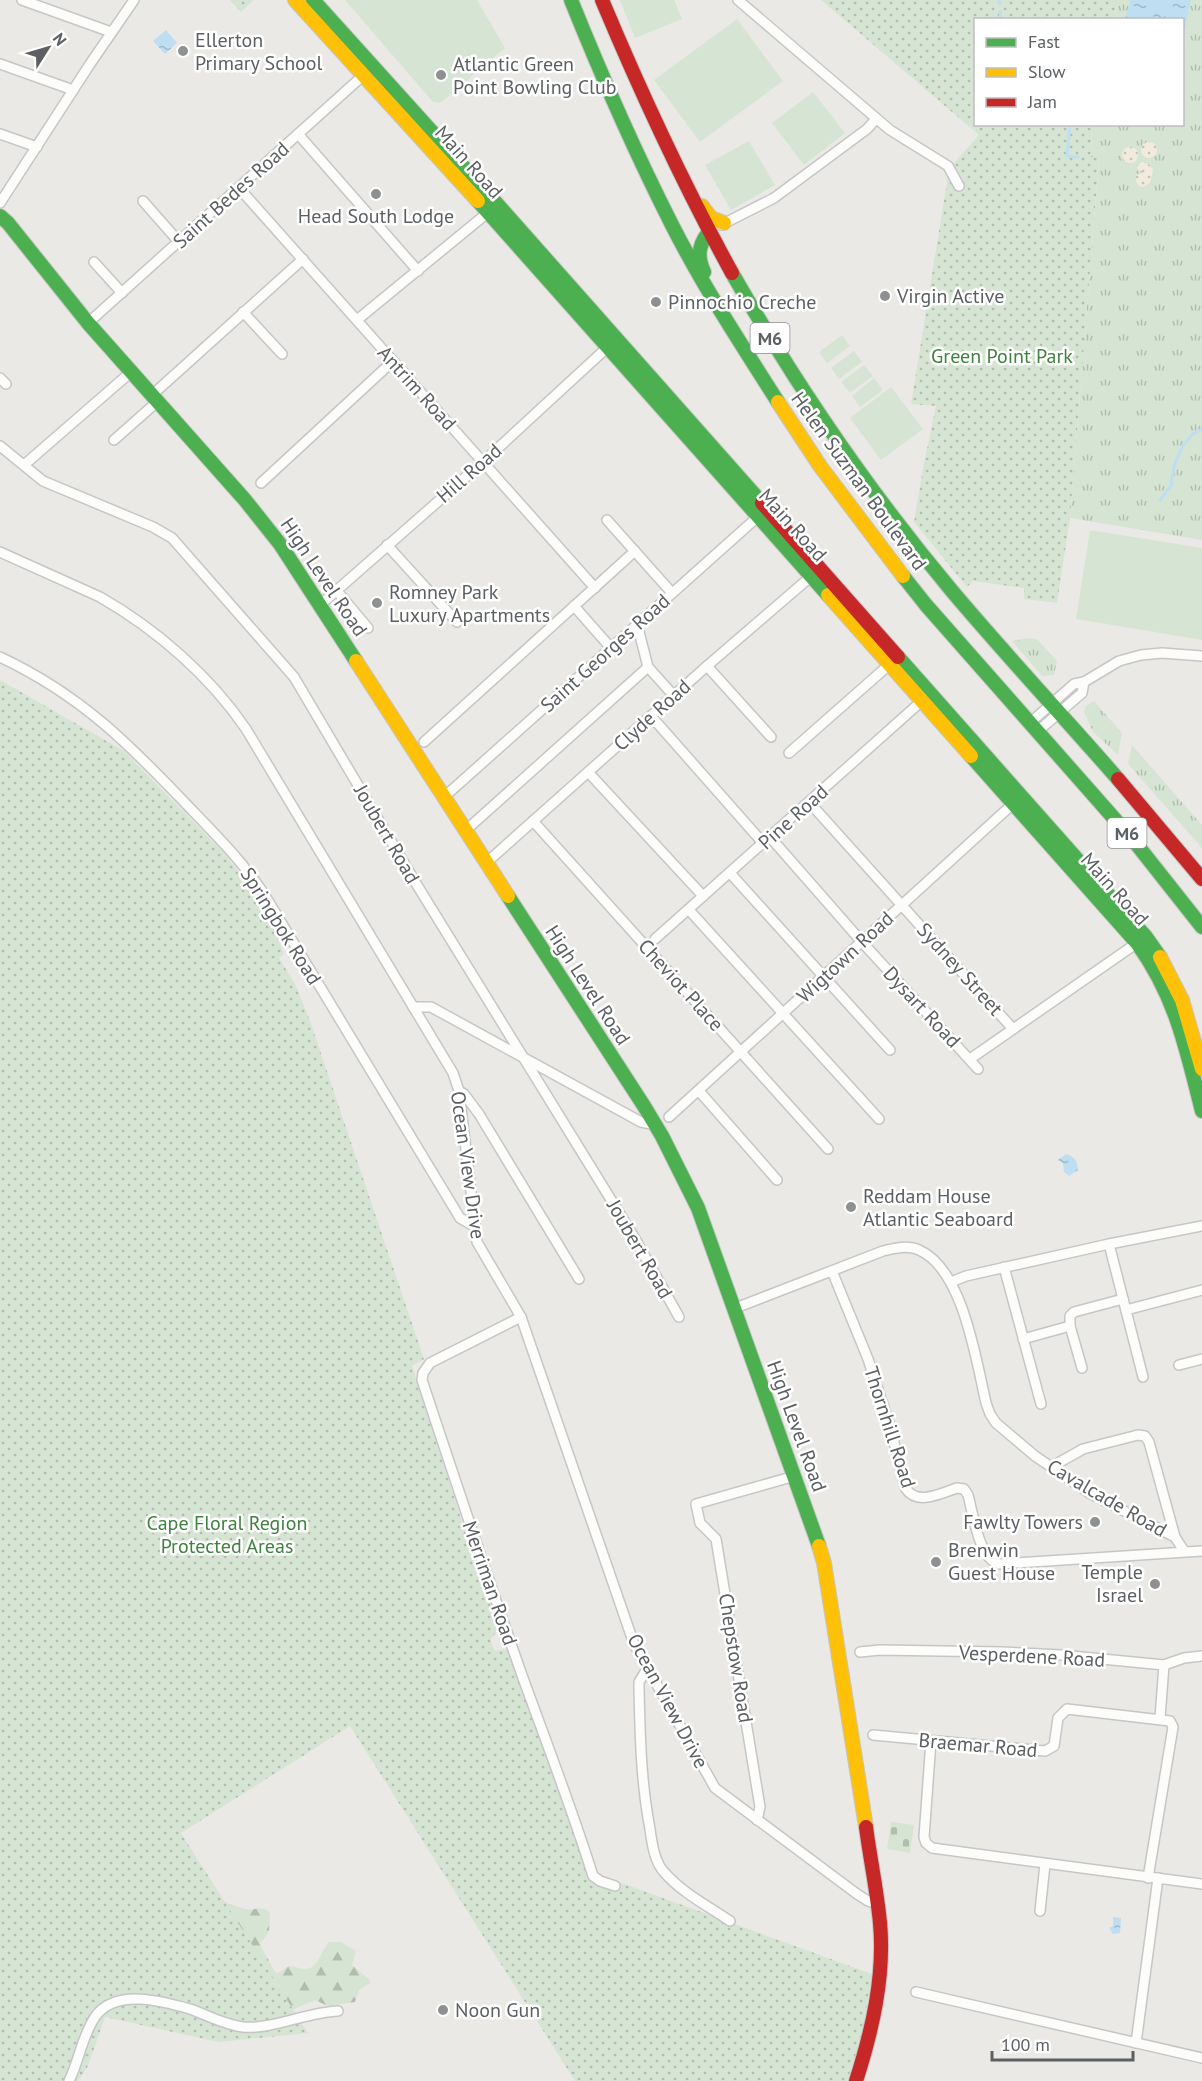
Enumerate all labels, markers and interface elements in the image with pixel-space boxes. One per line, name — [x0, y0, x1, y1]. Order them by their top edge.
north arrow — [18, 18, 78, 78]
legend — [974, 18, 1184, 126]
place label: Ellerton Primary School — [195, 27, 323, 76]
text: N — [49, 29, 71, 49]
text: Fast — [1028, 30, 1060, 53]
marker: Ellerton Primary School — [176, 44, 190, 58]
place label: Atlantic Green Point Bowling Club — [453, 51, 617, 100]
text: Slow — [1028, 60, 1066, 83]
marker: Atlantic Green Point Bowling Club — [434, 68, 448, 82]
text: Jam — [1027, 90, 1057, 113]
street label: Main Road — [429, 120, 509, 204]
street label: Saint Bedes Road — [167, 136, 295, 254]
marker: Head South Lodge — [369, 187, 383, 201]
place label: Head South Lodge — [298, 203, 454, 229]
place label: Virgin Active — [896, 283, 1004, 309]
place label: Pinnochio Creche — [668, 289, 816, 315]
marker: Virgin Active — [878, 289, 892, 303]
marker: Pinnochio Creche — [649, 295, 663, 309]
road number: M6 — [750, 323, 790, 353]
street label: Antrim Road — [372, 340, 462, 436]
park label: Green Point Park — [931, 343, 1073, 369]
street label: Helen Suzman Boulevard — [785, 387, 933, 575]
street label: Hill Road — [431, 438, 507, 508]
street label: Main Road — [753, 483, 833, 567]
street label: High Level Road — [275, 513, 373, 641]
place label: Romney Park Luxury Apartments — [389, 579, 550, 628]
street label: Saint Georges Road — [535, 588, 675, 718]
marker: Romney Park Luxury Apartments — [370, 596, 384, 610]
street label: Clyde Road — [608, 673, 696, 757]
street label: Joubert Road — [348, 779, 426, 888]
street label: Pine Road — [753, 779, 833, 855]
road number: M6 — [1108, 818, 1146, 848]
street label: Main Road — [1075, 847, 1155, 931]
street label: Springbok Road — [235, 863, 327, 989]
street label: Wigtown Road — [791, 906, 899, 1008]
street label: Sydney Street — [911, 917, 1009, 1021]
street label: High Level Road — [540, 920, 636, 1050]
street label: Cheviot Place — [633, 933, 729, 1037]
street label: Dysart Road — [878, 961, 966, 1053]
street label: Ocean View Drive — [445, 1089, 491, 1241]
place label: Reddam House Atlantic Seaboard — [863, 1183, 1014, 1232]
street label: Joubert Road — [601, 1194, 679, 1303]
marker: Reddam House Atlantic Seaboard — [844, 1200, 858, 1214]
street label: High Level Road — [761, 1357, 833, 1495]
street label: Thornhill Road — [858, 1363, 922, 1491]
street label: Cavalcade Road — [1042, 1453, 1172, 1543]
place label: Fawlty Towers — [963, 1509, 1083, 1535]
park label: Cape Floral Region Protected Areas — [147, 1510, 307, 1559]
marker: Fawlty Towers — [1088, 1515, 1102, 1529]
street label: Merriman Road — [457, 1517, 523, 1649]
place label: Brenwin Guest House — [948, 1537, 1055, 1586]
marker: Brenwin Guest House — [929, 1555, 943, 1569]
place label: Temple Israel — [1081, 1559, 1143, 1608]
marker: Temple Israel — [1148, 1577, 1162, 1591]
street label: Chepstow Road — [713, 1591, 759, 1725]
street label: Ocean View Drive — [622, 1629, 714, 1773]
street label: Vesperdene Road — [957, 1639, 1106, 1673]
street label: Braemar Road — [917, 1727, 1039, 1763]
place label: Noon Gun — [455, 1997, 540, 2023]
marker: Noon Gun — [436, 2003, 450, 2017]
scale bar — [992, 2024, 1133, 2062]
text: 100 m — [1001, 2033, 1050, 2056]

